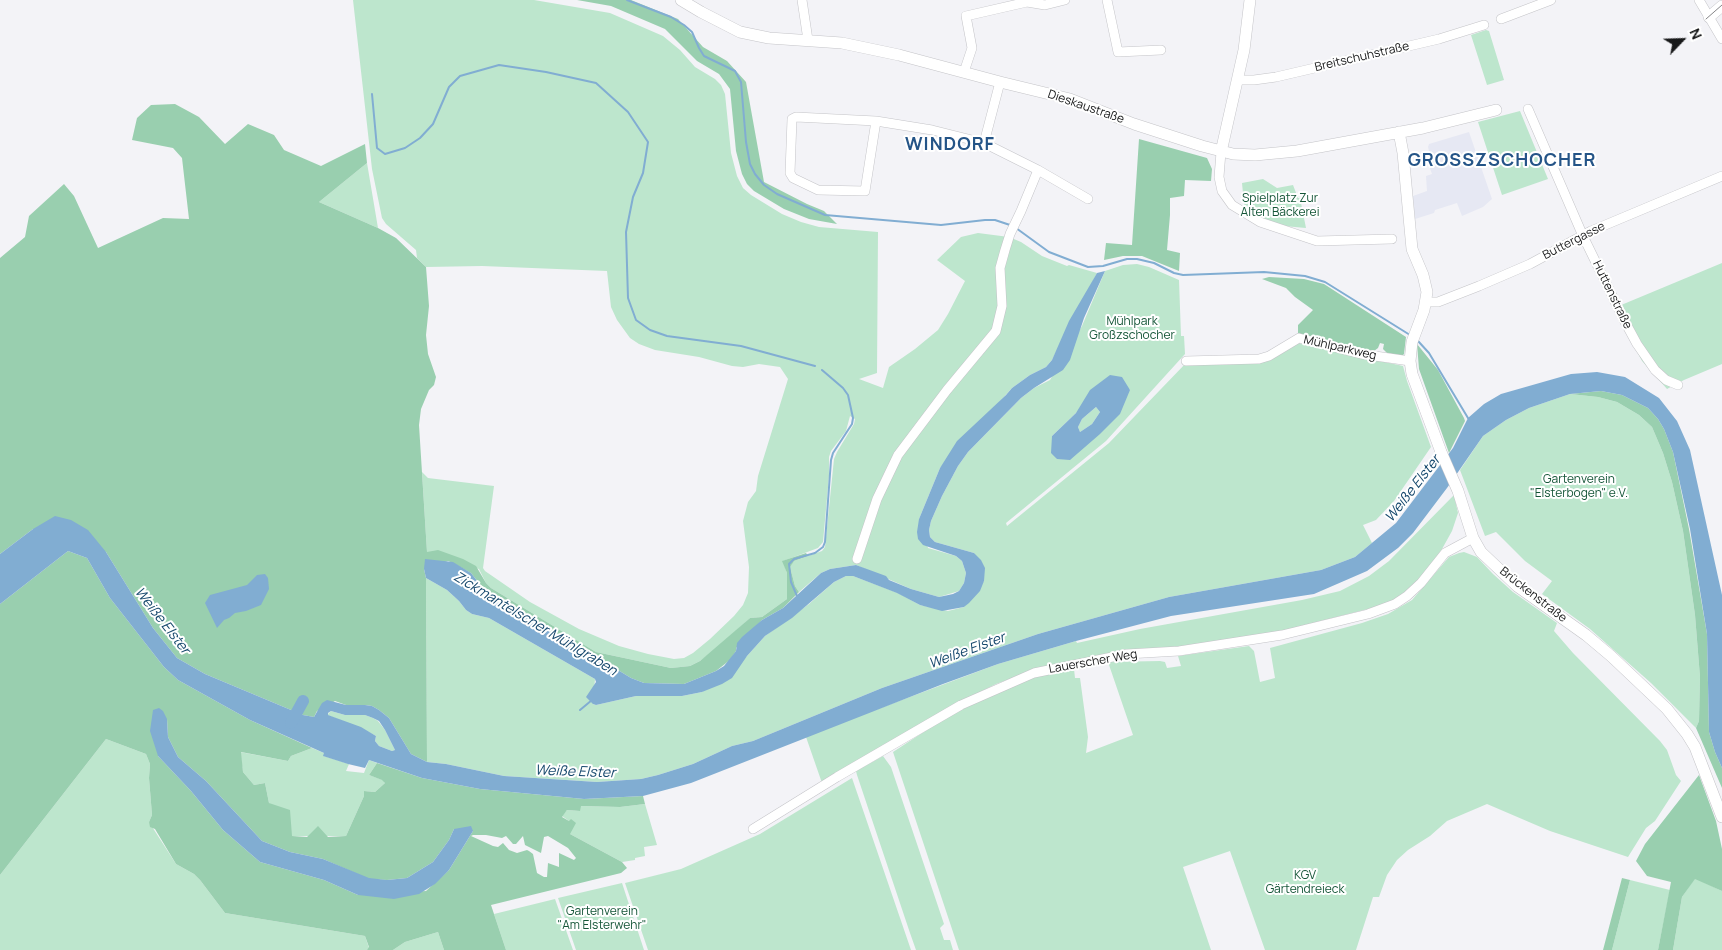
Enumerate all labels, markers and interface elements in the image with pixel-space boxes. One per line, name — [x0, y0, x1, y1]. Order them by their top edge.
north arrow — [1657, 15, 1707, 65]
text: N — [1685, 25, 1707, 42]
street label: Breitschuhstraße — [1313, 39, 1411, 75]
street label: Dieskaustraße — [1046, 87, 1126, 127]
district label: WINDORF — [904, 134, 996, 156]
district label: GROSSZSCHOCHER — [1406, 150, 1598, 172]
park label: Spielplatz Zur Alten Bäckerei — [1241, 192, 1319, 220]
street label: Buttergasse — [1540, 219, 1608, 263]
street label: Huttenstraße — [1589, 258, 1635, 332]
park label: Mühlpark Großzschocher — [1089, 315, 1175, 343]
street label: Mühlparkweg — [1302, 333, 1378, 363]
water label: Weiße Elster — [1382, 452, 1444, 526]
park label: Gartenverein "Elsterbogen" e.V. — [1530, 473, 1628, 501]
street label: Brückenstraße — [1497, 564, 1569, 626]
water label: Zickmantelscher Mühlgraben — [450, 568, 620, 680]
water label: Weiße Elster — [131, 584, 193, 658]
water label: Weiße Elster — [926, 629, 1008, 673]
street label: Lauerscher Weg — [1048, 647, 1138, 677]
water label: Weiße Elster — [535, 762, 615, 782]
park label: KGV Gärtendreieck — [1266, 869, 1344, 897]
park label: Gartenverein "Am Elsterwehr" — [558, 905, 646, 933]

